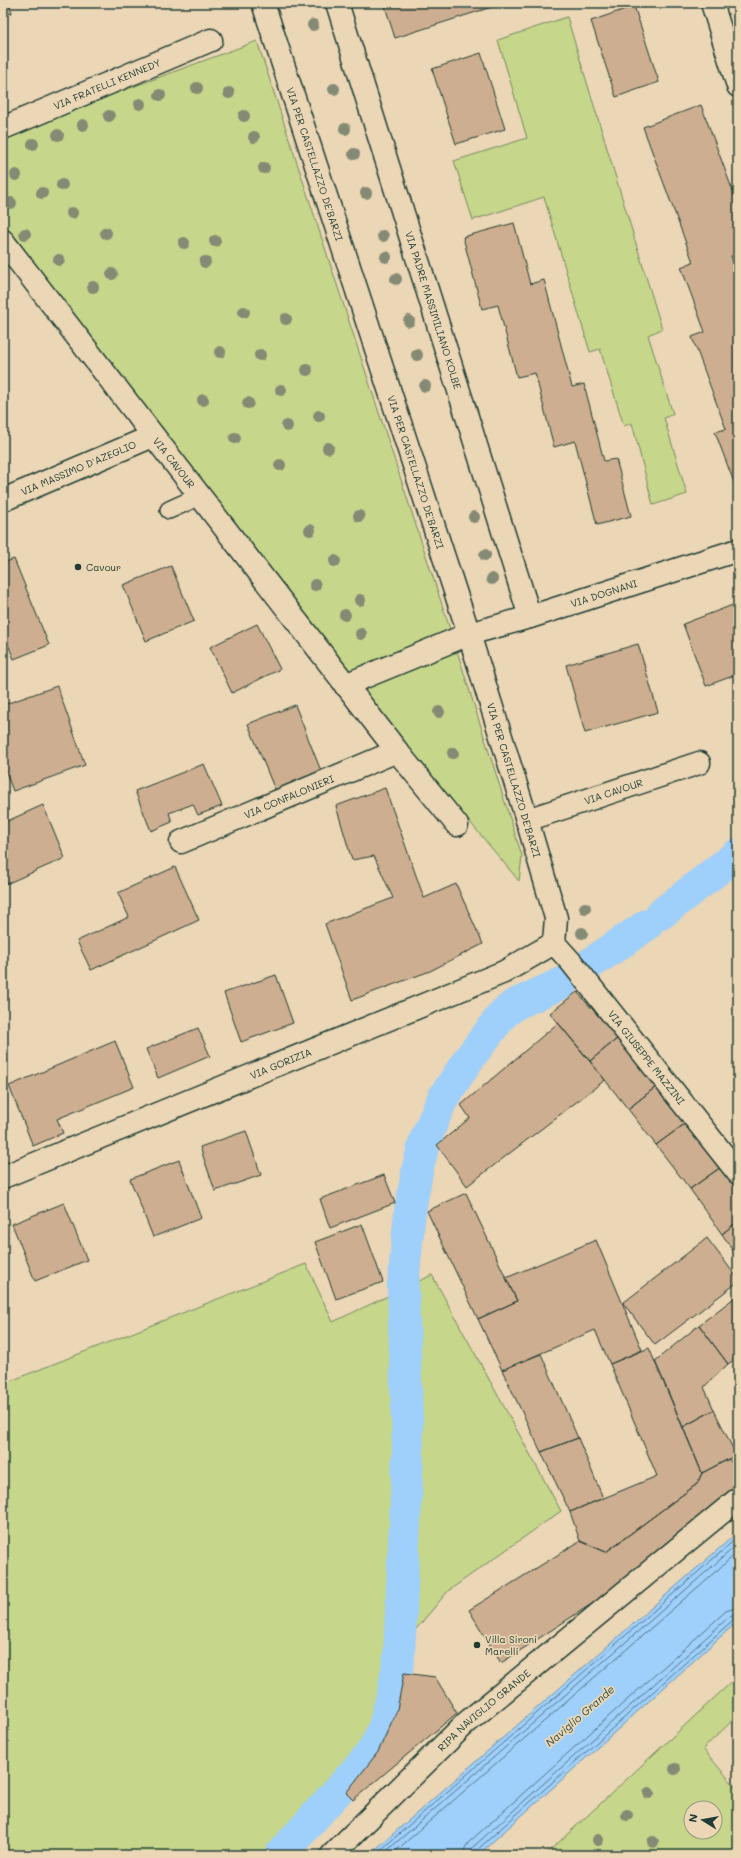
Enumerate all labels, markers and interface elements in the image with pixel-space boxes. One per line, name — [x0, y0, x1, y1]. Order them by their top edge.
street label: VIA FRATELLI KENNEDY — [51, 55, 163, 113]
street label: VIA PER CASTELLAZZO DE'BARZI — [283, 85, 347, 243]
street label: VIA PADRE MASSIMILIANO KOLBE — [402, 230, 465, 391]
street label: VIA PER CASTELLAZZO DE'BARZI — [384, 393, 448, 551]
street label: VIA CAVOUR — [150, 434, 198, 491]
street label: VIA MASSIMO D'AZEGLIO — [19, 437, 138, 499]
place label: Cavour — [86, 560, 121, 574]
marker: Cavour — [73, 562, 83, 572]
street label: VIA DOGNANI — [569, 576, 640, 610]
street label: VIA PER CASTELLAZZO DE'BARZI — [484, 701, 544, 860]
street label: VIA CONFALONIERI — [242, 771, 336, 822]
street label: VIA CAVOUR — [582, 775, 645, 808]
street label: VIA GIUSEPPE MAZZINI — [605, 1007, 688, 1108]
street label: VIA GORIZIA — [248, 1045, 314, 1082]
place label: Villa Sironi Marelli — [485, 1632, 537, 1658]
marker: Villa Sironi Marelli — [472, 1640, 482, 1650]
street label: RIPA NAVIGLIO GRANDE — [434, 1666, 533, 1754]
water label: Naviglio Grande — [542, 1681, 618, 1750]
north arrow — [683, 1800, 723, 1840]
text: N — [685, 1812, 701, 1824]

